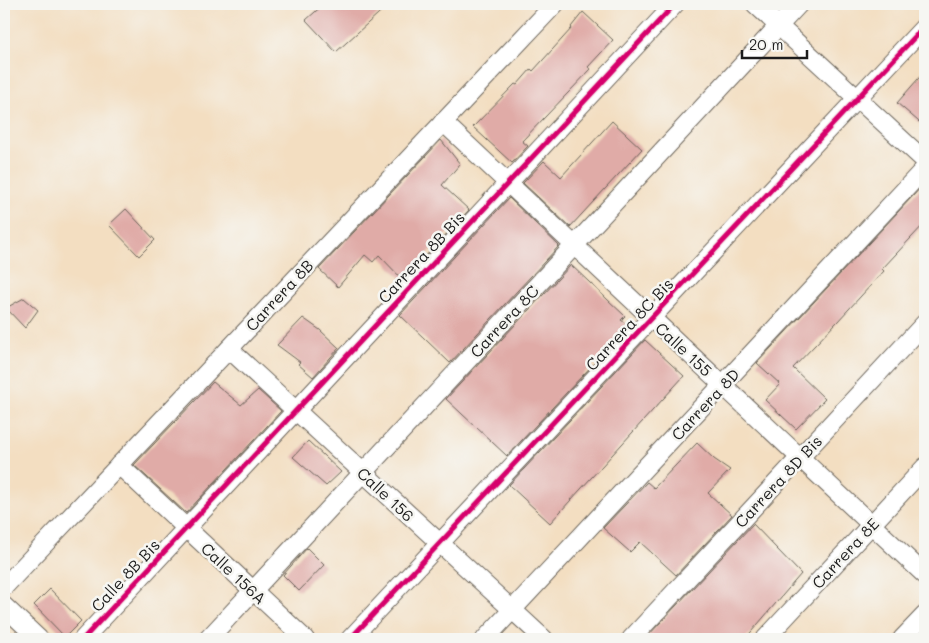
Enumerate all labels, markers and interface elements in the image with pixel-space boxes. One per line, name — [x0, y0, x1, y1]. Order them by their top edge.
scale bar — [742, 28, 806, 60]
text: 20 m — [749, 34, 783, 54]
street label: Carrera 8B Bis — [373, 207, 469, 307]
street label: Carrera 8B — [241, 255, 317, 335]
street label: Carrera 8C Bis — [581, 273, 677, 375]
street label: Carrera 8C — [465, 280, 543, 362]
street label: Calle 155 — [651, 317, 717, 381]
street label: Carrera 8D — [666, 364, 744, 444]
street label: Carrera 8D Bis — [730, 430, 826, 532]
street label: Calle 156 — [353, 462, 419, 526]
street label: Carrera 8E — [807, 513, 883, 593]
street label: Calle 8B Bis — [86, 534, 164, 616]
street label: Calle 156A — [197, 537, 271, 609]

